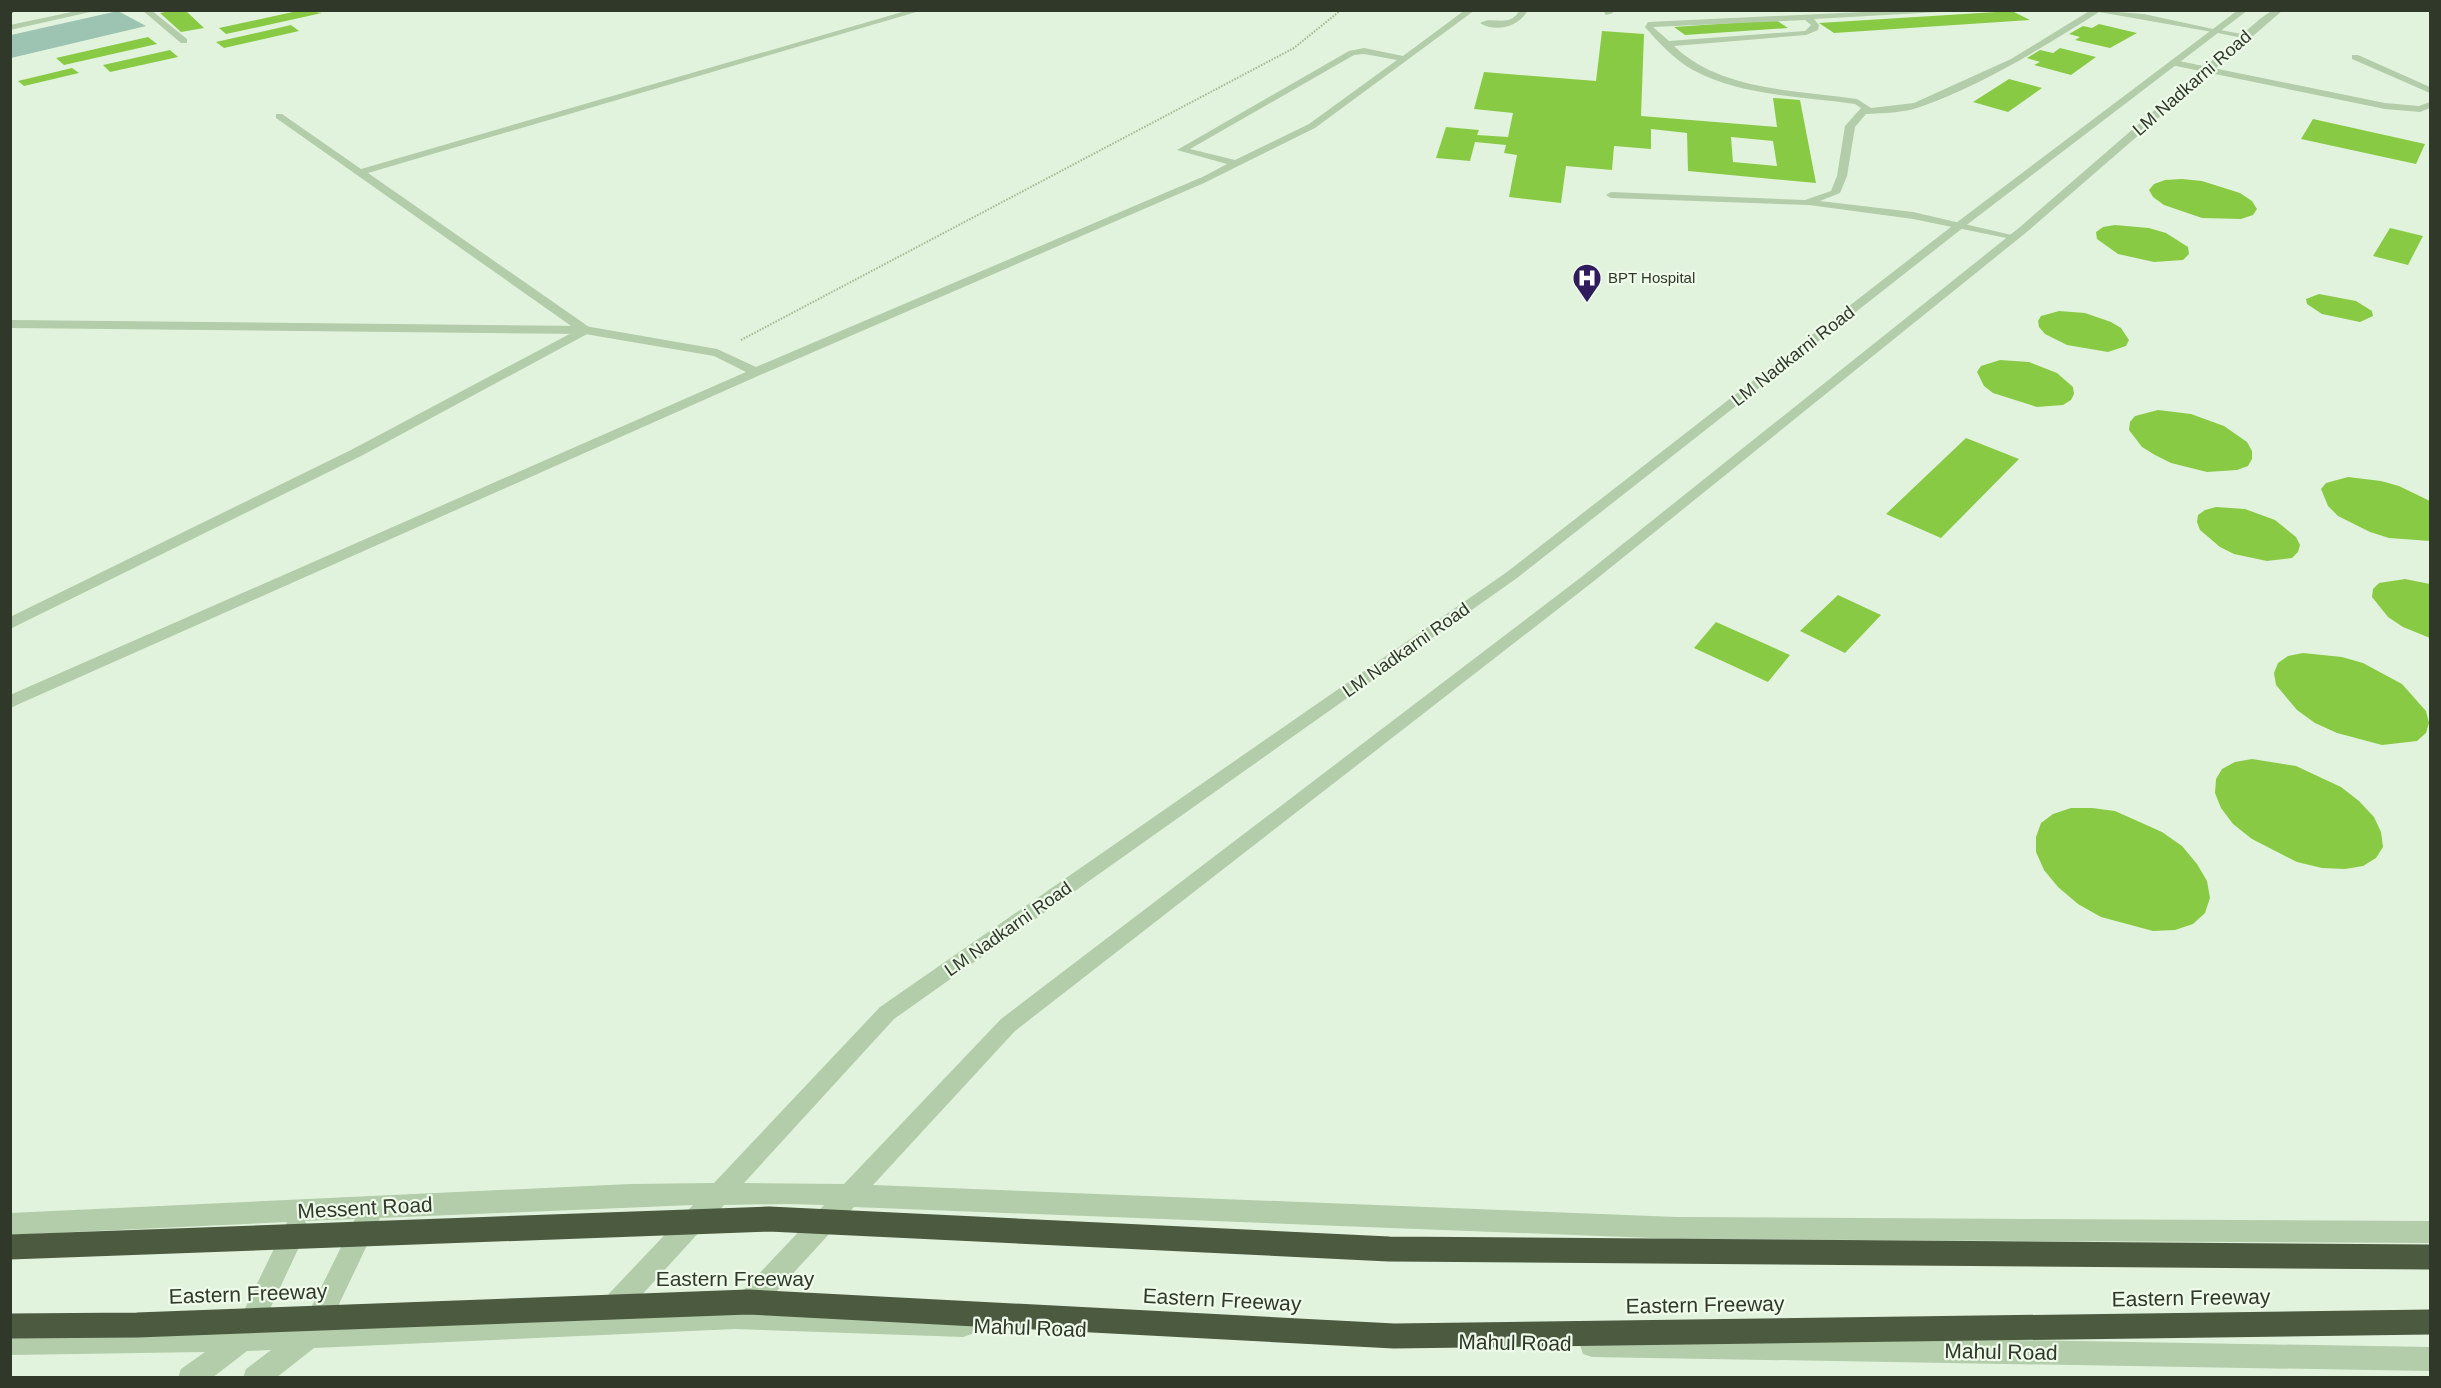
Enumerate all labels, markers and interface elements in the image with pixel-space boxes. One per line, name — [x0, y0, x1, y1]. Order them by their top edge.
street label: LM Nadkarni Road — [2129, 26, 2255, 140]
hospital icon: BPT Hospital — [1571, 262, 1603, 304]
place label: BPT Hospital — [1608, 269, 1695, 286]
street label: LM Nadkarni Road — [1728, 302, 1858, 410]
street label: LM Nadkarni Road — [1339, 599, 1473, 701]
street label: LM Nadkarni Road — [941, 878, 1075, 980]
street label: Messent Road — [297, 1192, 433, 1223]
street label: Eastern Freeway — [656, 1267, 815, 1290]
street label: Eastern Freeway — [168, 1279, 328, 1308]
street label: Eastern Freeway — [1142, 1284, 1302, 1315]
street label: Eastern Freeway — [2111, 1285, 2271, 1310]
street label: Eastern Freeway — [1625, 1292, 1785, 1317]
street label: Mahul Road — [973, 1314, 1087, 1341]
street label: Mahul Road — [1458, 1330, 1572, 1355]
street label: Mahul Road — [1944, 1339, 2058, 1364]

